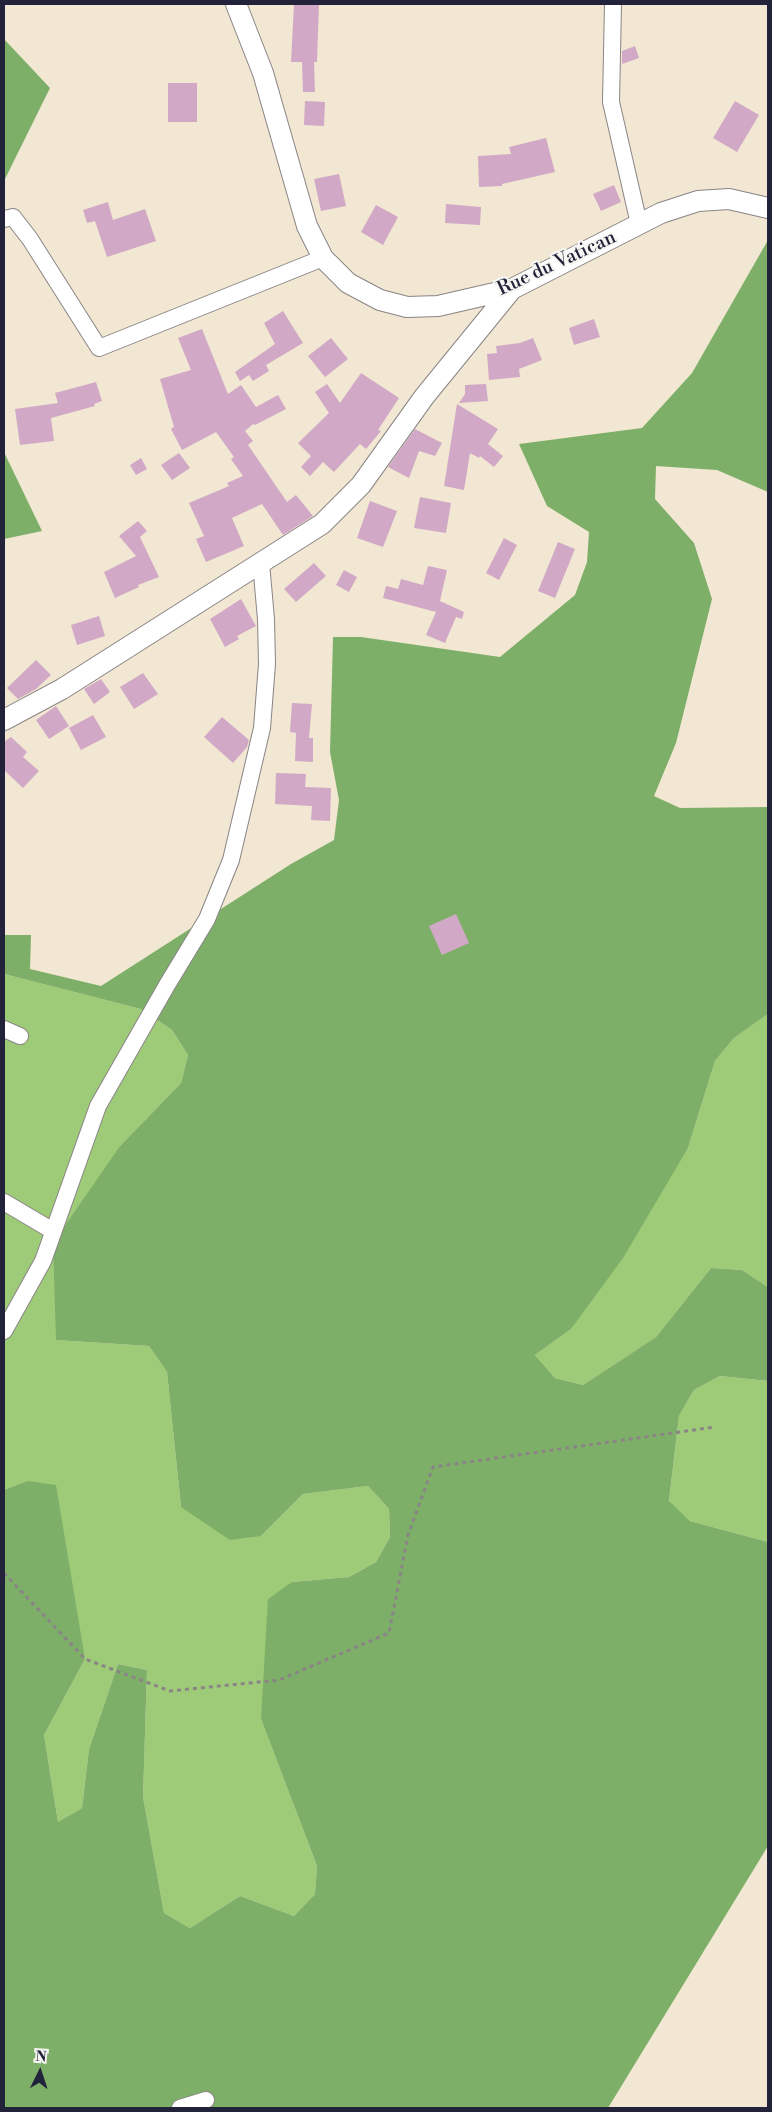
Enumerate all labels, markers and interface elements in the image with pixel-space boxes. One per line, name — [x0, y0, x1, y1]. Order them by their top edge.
street label: Rue du Vatican — [494, 227, 620, 301]
north arrow — [15, 2047, 65, 2097]
text: N — [35, 2048, 47, 2066]

